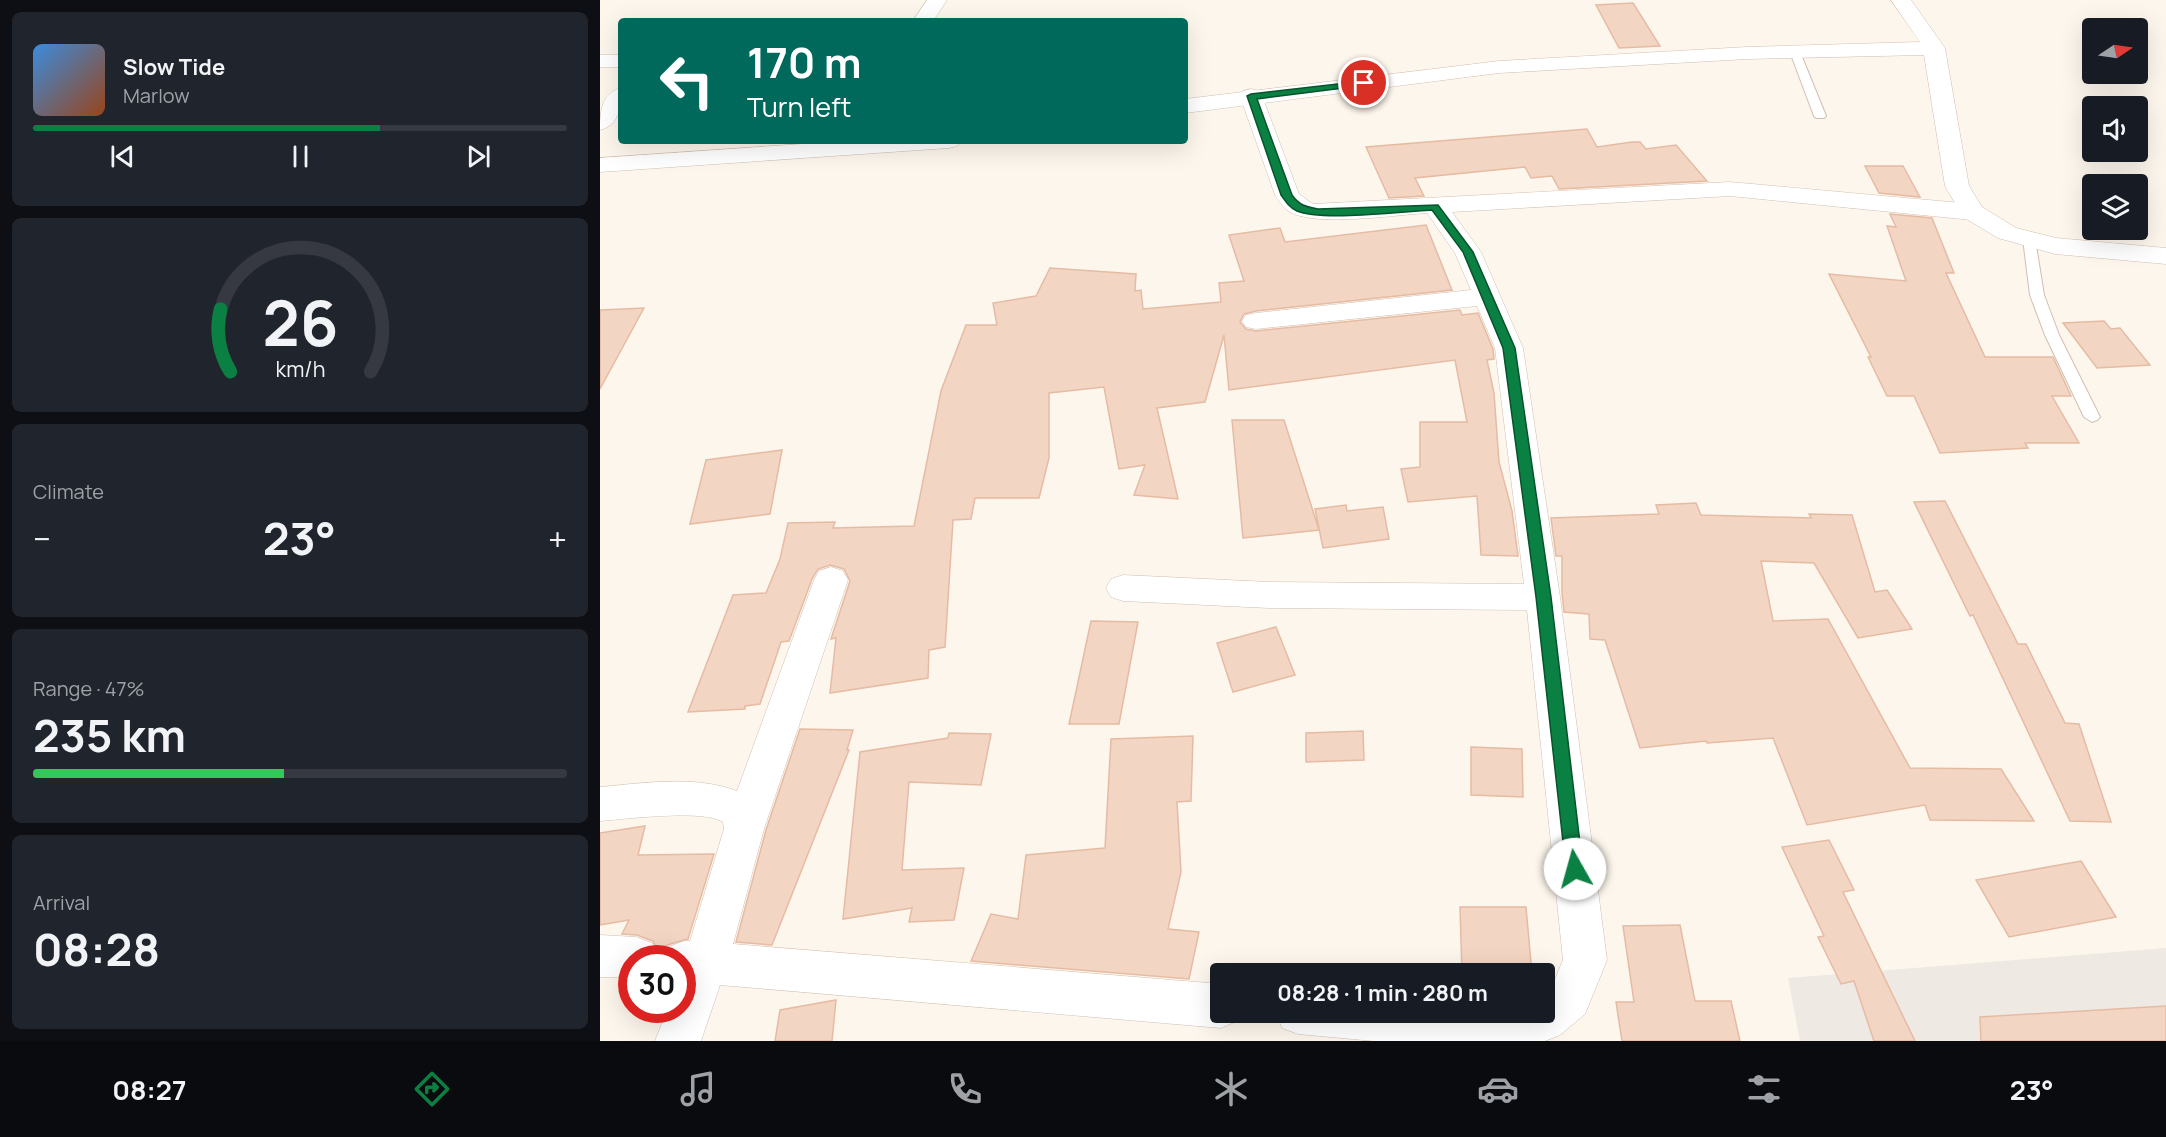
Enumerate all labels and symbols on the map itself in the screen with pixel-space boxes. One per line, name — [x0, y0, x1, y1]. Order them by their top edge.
north arrow — [2082, 18, 2148, 84]
pin — [1338, 57, 1389, 108]
position arrow — [1543, 837, 1607, 901]
speed limit sign: 30 — [618, 945, 696, 1023]

